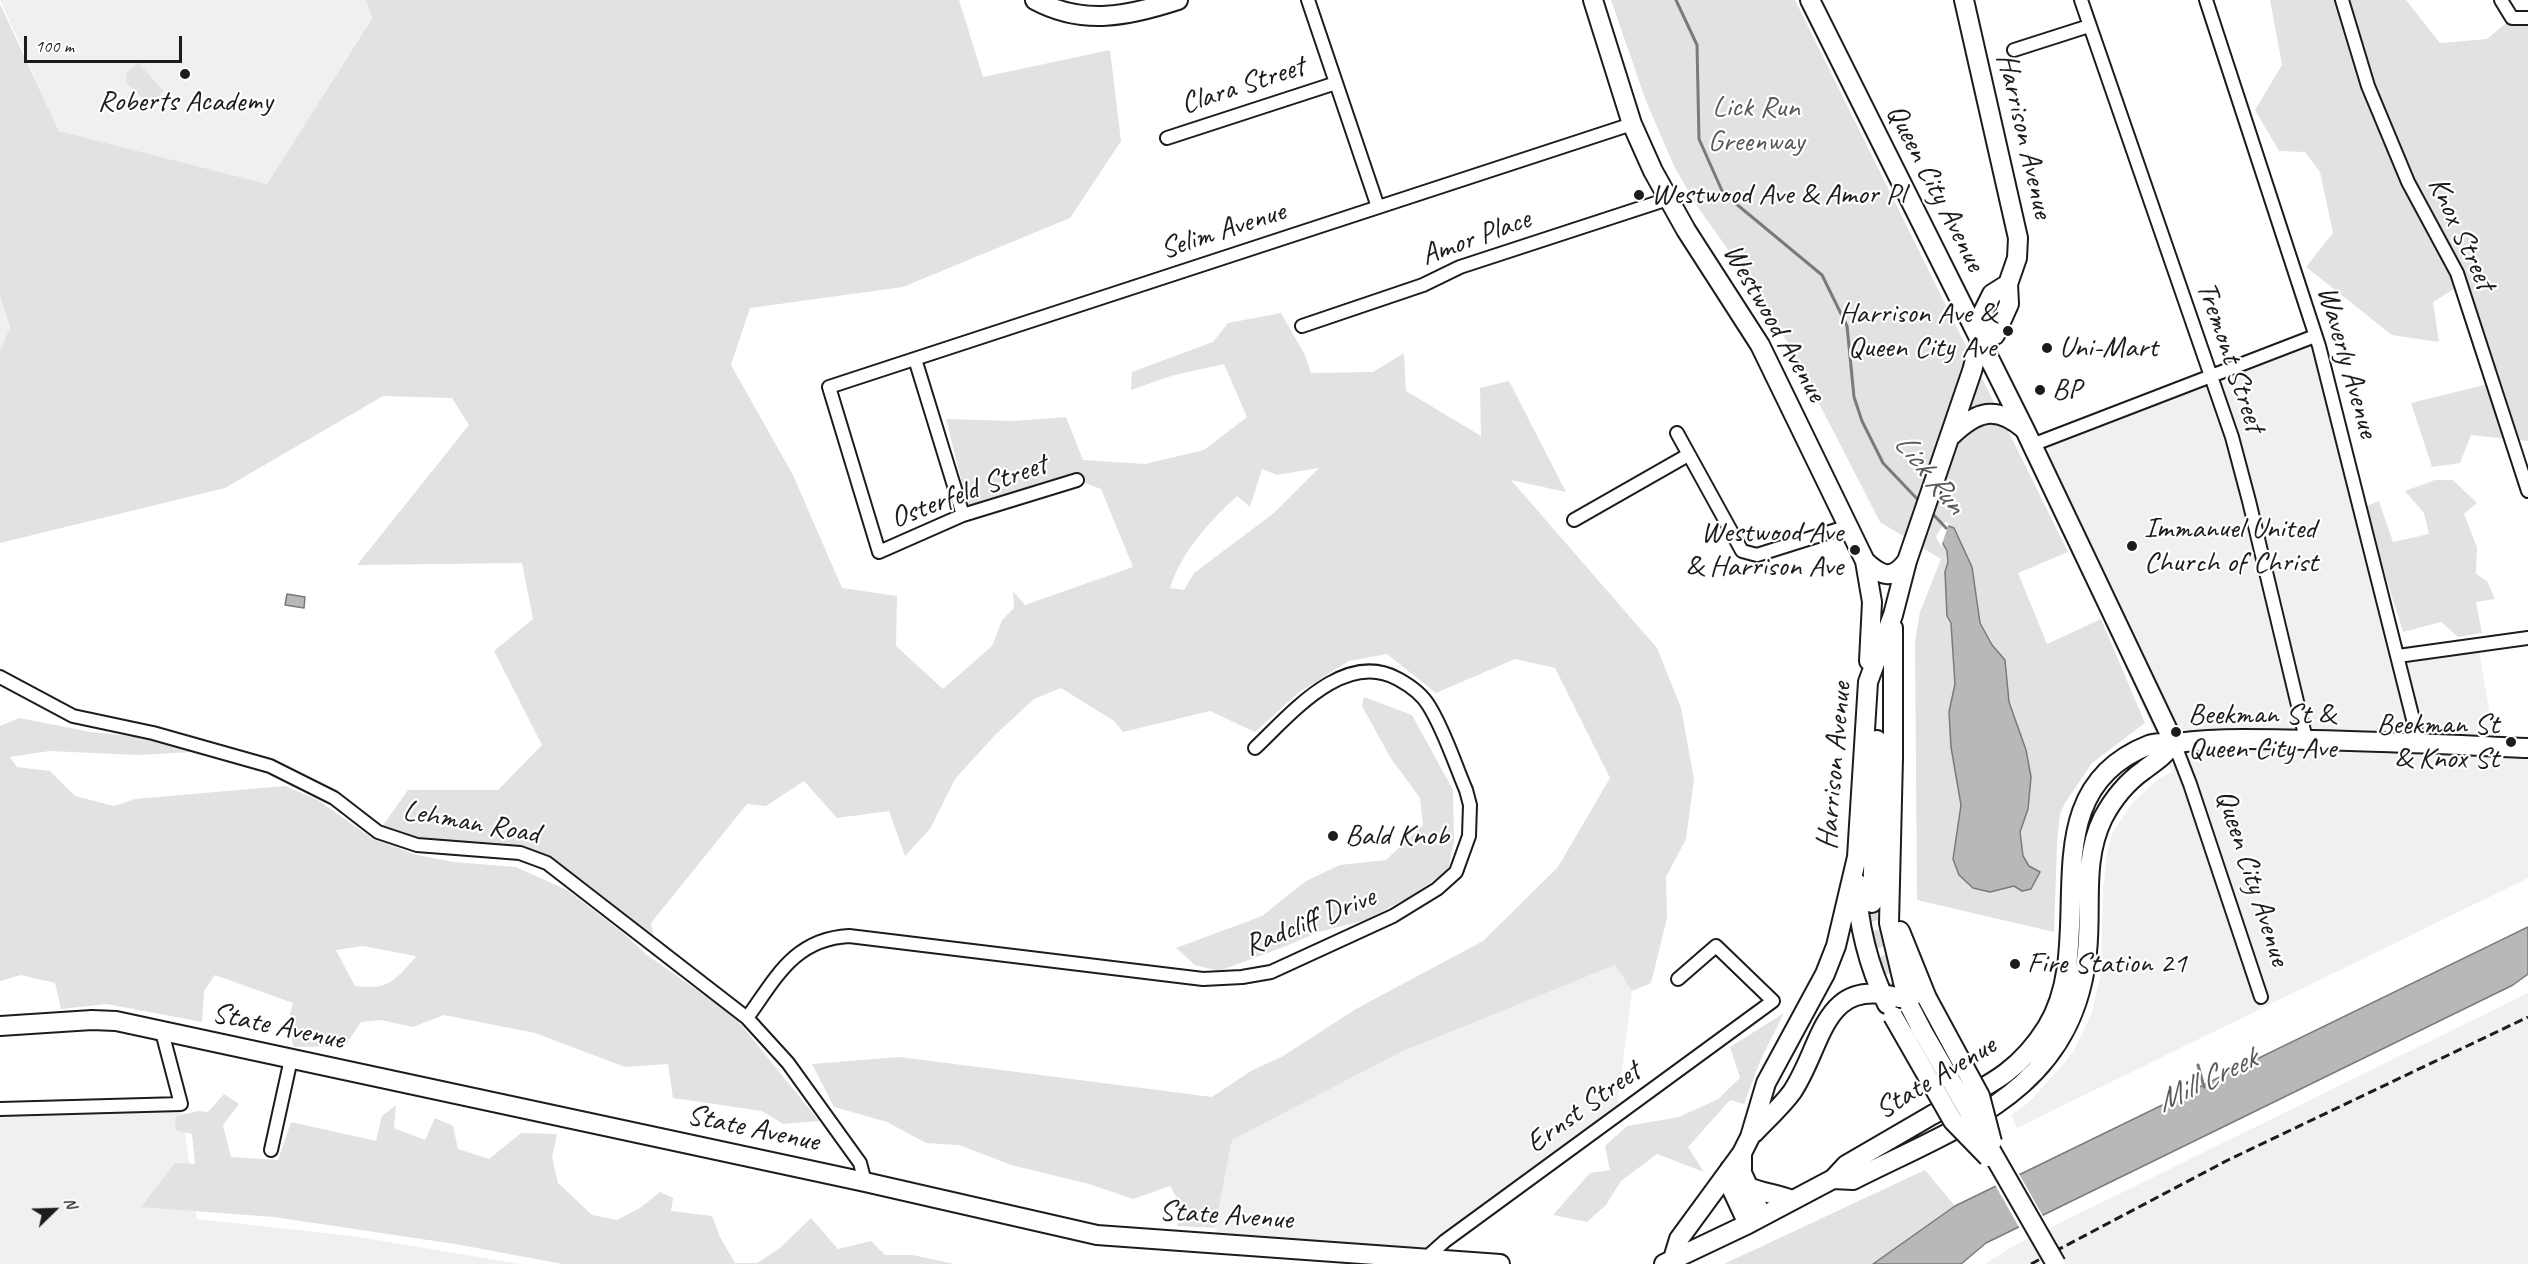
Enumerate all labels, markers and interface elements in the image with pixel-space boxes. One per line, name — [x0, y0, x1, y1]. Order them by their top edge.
scale bar — [27, 24, 184, 62]
text: 100 m — [35, 35, 74, 57]
street label: Clara Street — [1177, 49, 1309, 123]
street label: Harrison Avenue — [1988, 50, 2060, 222]
marker: Roberts Academy — [178, 67, 192, 81]
place label: Roberts Academy — [98, 84, 272, 120]
park label: Lick Run Greenway — [1708, 90, 1804, 160]
street label: Queen City Avenue — [1878, 99, 1992, 277]
street label: Knox Street — [2419, 172, 2503, 296]
place label: Westwood Ave & Amor Pl — [1651, 177, 1905, 213]
marker: Westwood Ave & Amor Pl — [1632, 188, 1646, 202]
street label: Selim Avenue — [1156, 194, 1290, 268]
street label: Amor Place — [1416, 202, 1536, 274]
street label: Westwood Avenue — [1714, 238, 1834, 408]
street label: Tremont Street — [2187, 277, 2273, 437]
street label: Waverly Avenue — [2308, 282, 2386, 442]
place label: Harrison Ave & Queen City Ave — [1838, 296, 1996, 366]
marker: Harrison Ave & Queen City Ave — [2001, 324, 2015, 338]
place label: Uni-Mart — [2059, 330, 2158, 366]
marker: Uni-Mart — [2040, 341, 2054, 355]
place label: BP — [2052, 372, 2081, 408]
marker: BP — [2033, 383, 2047, 397]
water label: Lick Run — [1885, 426, 1973, 522]
street label: Osterfeld Street — [886, 447, 1052, 537]
place label: Immanuel United Church of Christ — [2144, 511, 2318, 582]
place label: Westwood Ave & Harrison Ave — [1685, 515, 1843, 586]
marker: Immanuel United Church of Christ — [2125, 539, 2139, 553]
marker: Westwood Ave & Harrison Ave — [1848, 543, 1862, 557]
street label: Harrison Avenue — [1810, 681, 1860, 851]
place label: Beekman St & Queen City Ave — [2188, 697, 2336, 768]
place label: Beekman St & Knox St — [2376, 707, 2499, 777]
marker: Beekman St & Queen City Ave — [2169, 725, 2183, 739]
marker: Beekman St & Knox St — [2504, 735, 2518, 749]
street label: Queen City Avenue — [2207, 786, 2297, 970]
street label: Lehman Road — [400, 793, 542, 853]
place label: Bald Knob — [1345, 818, 1449, 854]
marker: Bald Knob — [1326, 829, 1340, 843]
street label: Radcliff Drive — [1239, 879, 1381, 965]
place label: Fire Station 21 — [2027, 946, 2186, 982]
marker: Fire Station 21 — [2008, 957, 2022, 971]
street label: State Avenue — [209, 995, 347, 1059]
street label: State Avenue — [1869, 1028, 2003, 1128]
water label: Mill Creek — [2150, 1040, 2264, 1122]
street label: Ernst Street — [1520, 1054, 1648, 1162]
street label: State Avenue — [684, 1097, 822, 1161]
north arrow — [24, 1180, 84, 1240]
street label: State Avenue — [1158, 1193, 1294, 1239]
text: N — [59, 1195, 82, 1211]

